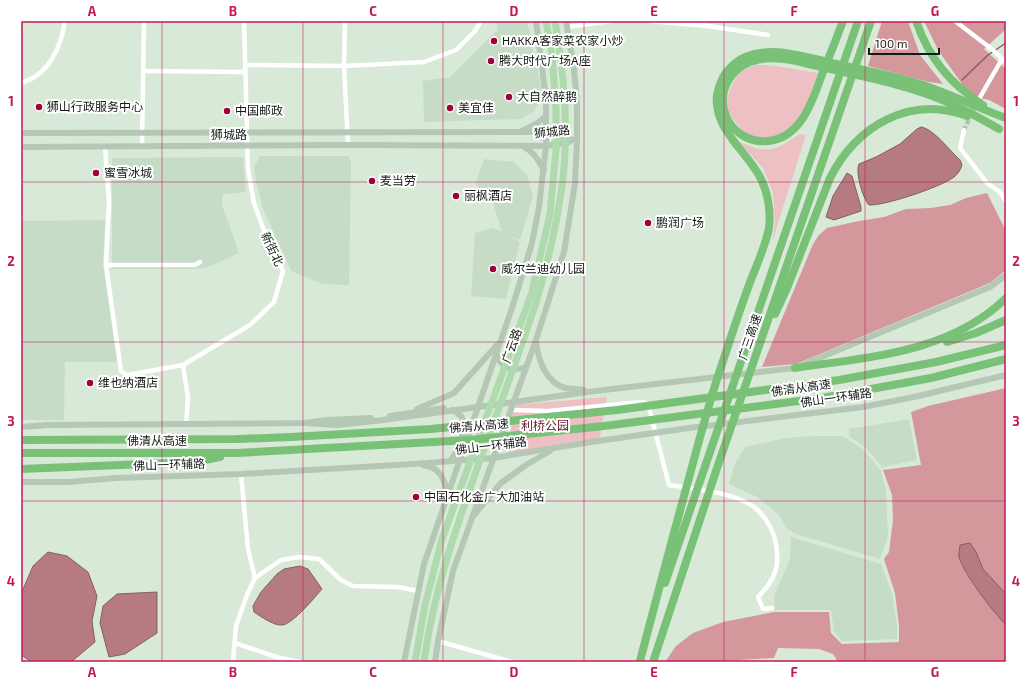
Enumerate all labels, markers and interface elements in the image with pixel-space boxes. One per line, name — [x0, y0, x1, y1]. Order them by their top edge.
text: A — [88, 3, 97, 19]
text: B — [229, 3, 237, 19]
text: C — [369, 3, 377, 19]
text: D — [510, 3, 519, 19]
text: E — [650, 3, 658, 19]
text: F — [790, 3, 798, 19]
text: G — [931, 3, 939, 19]
scale bar — [869, 30, 939, 56]
place label: HAKKA客家菜农家小炒 — [502, 33, 623, 47]
marker: HAKKA客家菜农家小炒 — [489, 36, 499, 46]
text: 100 m — [875, 36, 907, 50]
place label: 腾大时代广场A座 — [499, 53, 590, 67]
marker: 腾大时代广场A座 — [486, 56, 496, 66]
place label: 大自然醉鹅 — [517, 89, 577, 103]
marker: 大自然醉鹅 — [504, 92, 514, 102]
text: 1 — [8, 93, 14, 109]
text: 1 — [1013, 93, 1019, 109]
place label: 狮山行政服务中心 — [47, 99, 143, 113]
place label: 美宜佳 — [458, 100, 494, 114]
marker: 狮山行政服务中心 — [34, 102, 44, 112]
place label: 中国邮政 — [235, 103, 283, 117]
marker: 美宜佳 — [445, 103, 455, 113]
marker: 中国邮政 — [222, 106, 232, 116]
street label: 狮城路 — [533, 122, 571, 140]
street label: 狮城路 — [211, 127, 247, 141]
place label: 蜜雪冰城 — [104, 165, 152, 179]
marker: 蜜雪冰城 — [91, 168, 101, 178]
place label: 麦当劳 — [380, 173, 416, 187]
marker: 麦当劳 — [367, 176, 377, 186]
place label: 丽枫酒店 — [464, 188, 512, 202]
marker: 丽枫酒店 — [451, 191, 461, 201]
place label: 鹏润广场 — [656, 215, 704, 229]
marker: 鹏润广场 — [643, 218, 653, 228]
street label: 新街北 — [259, 229, 287, 268]
text: 2 — [7, 253, 15, 269]
text: 2 — [1012, 253, 1020, 269]
place label: 威尔兰迪幼儿园 — [501, 261, 585, 275]
marker: 威尔兰迪幼儿园 — [488, 264, 498, 274]
street label: 广三高速 — [735, 312, 763, 362]
street label: 广云路 — [498, 326, 524, 365]
place label: 维也纳酒店 — [98, 375, 158, 389]
street label: 佛清从高速 — [770, 376, 832, 398]
marker: 维也纳酒店 — [85, 378, 95, 388]
street label: 佛山一环辅路 — [799, 385, 872, 409]
text: 3 — [7, 413, 15, 429]
text: 3 — [1012, 413, 1020, 429]
street label: 佛清从高速 — [448, 415, 509, 435]
park label: 利桥公园 — [521, 418, 569, 432]
street label: 佛清从高速 — [127, 433, 187, 447]
street label: 佛山一环辅路 — [454, 434, 527, 456]
street label: 佛山一环辅路 — [133, 456, 205, 472]
place label: 中国石化金广大加油站 — [424, 489, 544, 503]
marker: 中国石化金广大加油站 — [411, 492, 421, 502]
text: 4 — [7, 573, 15, 589]
text: 4 — [1012, 573, 1020, 589]
text: A — [88, 664, 97, 680]
text: B — [229, 664, 237, 680]
text: C — [369, 664, 377, 680]
text: D — [510, 664, 519, 680]
text: E — [650, 664, 658, 680]
text: F — [790, 664, 798, 680]
text: G — [931, 664, 939, 680]

